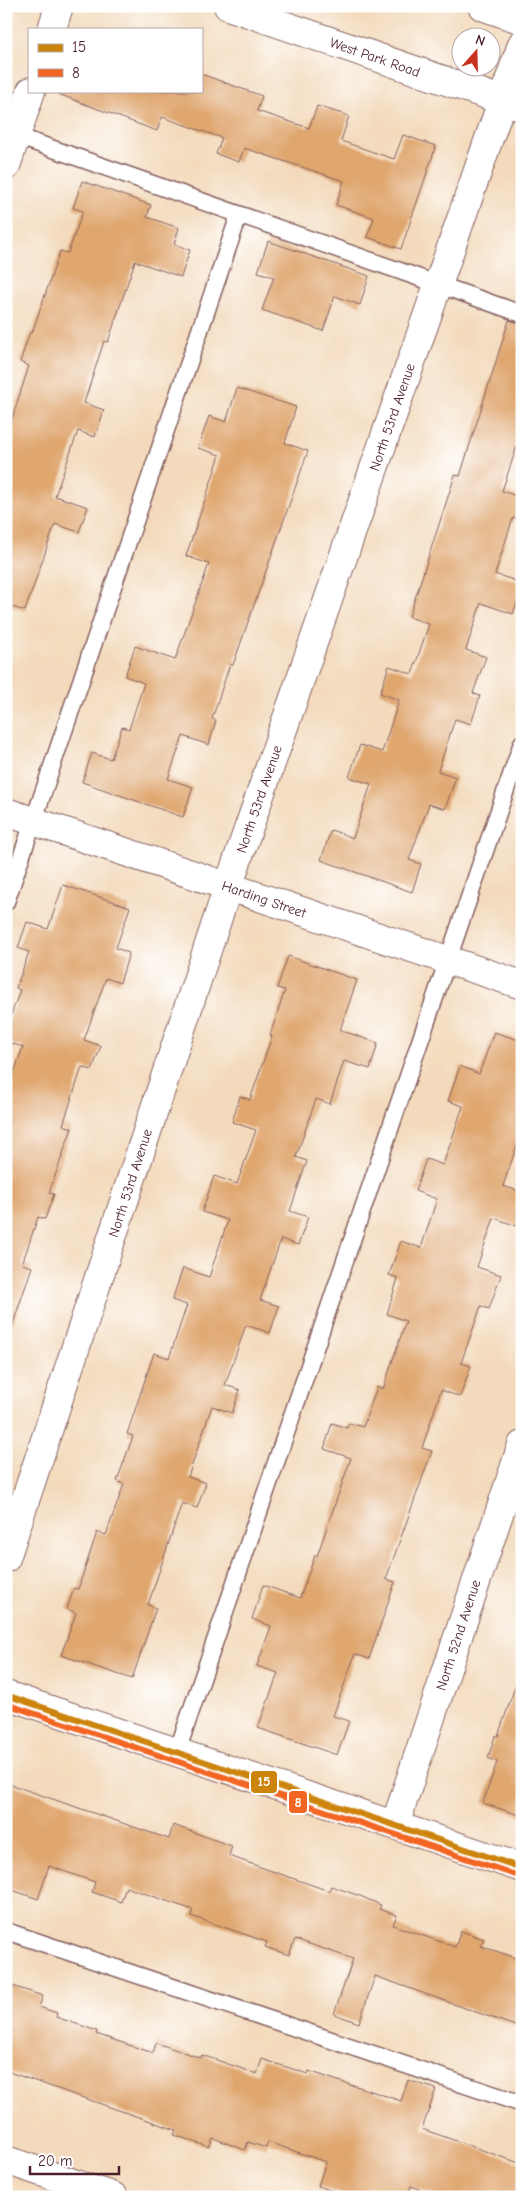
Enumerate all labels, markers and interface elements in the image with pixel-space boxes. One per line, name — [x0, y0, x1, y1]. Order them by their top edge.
legend — [28, 28, 202, 92]
north arrow — [450, 28, 500, 78]
text: N — [473, 31, 487, 50]
street label: West Park Road — [327, 34, 422, 81]
text: 15 — [72, 38, 86, 56]
text: 8 — [72, 64, 80, 82]
street label: North 53rd Avenue — [366, 361, 419, 473]
street label: North 53rd Avenue — [233, 743, 286, 855]
street label: Harding Street — [219, 877, 309, 922]
street label: North 53rd Avenue — [105, 1127, 156, 1239]
street label: North 52nd Avenue — [433, 1577, 484, 1693]
line badge: 15 — [250, 1770, 278, 1794]
text: 15 — [258, 1773, 270, 1790]
line badge: 8 — [288, 1790, 308, 1814]
text: 8 — [294, 1794, 302, 1811]
scale bar — [30, 2143, 119, 2175]
text: 20 m — [38, 2152, 72, 2170]

